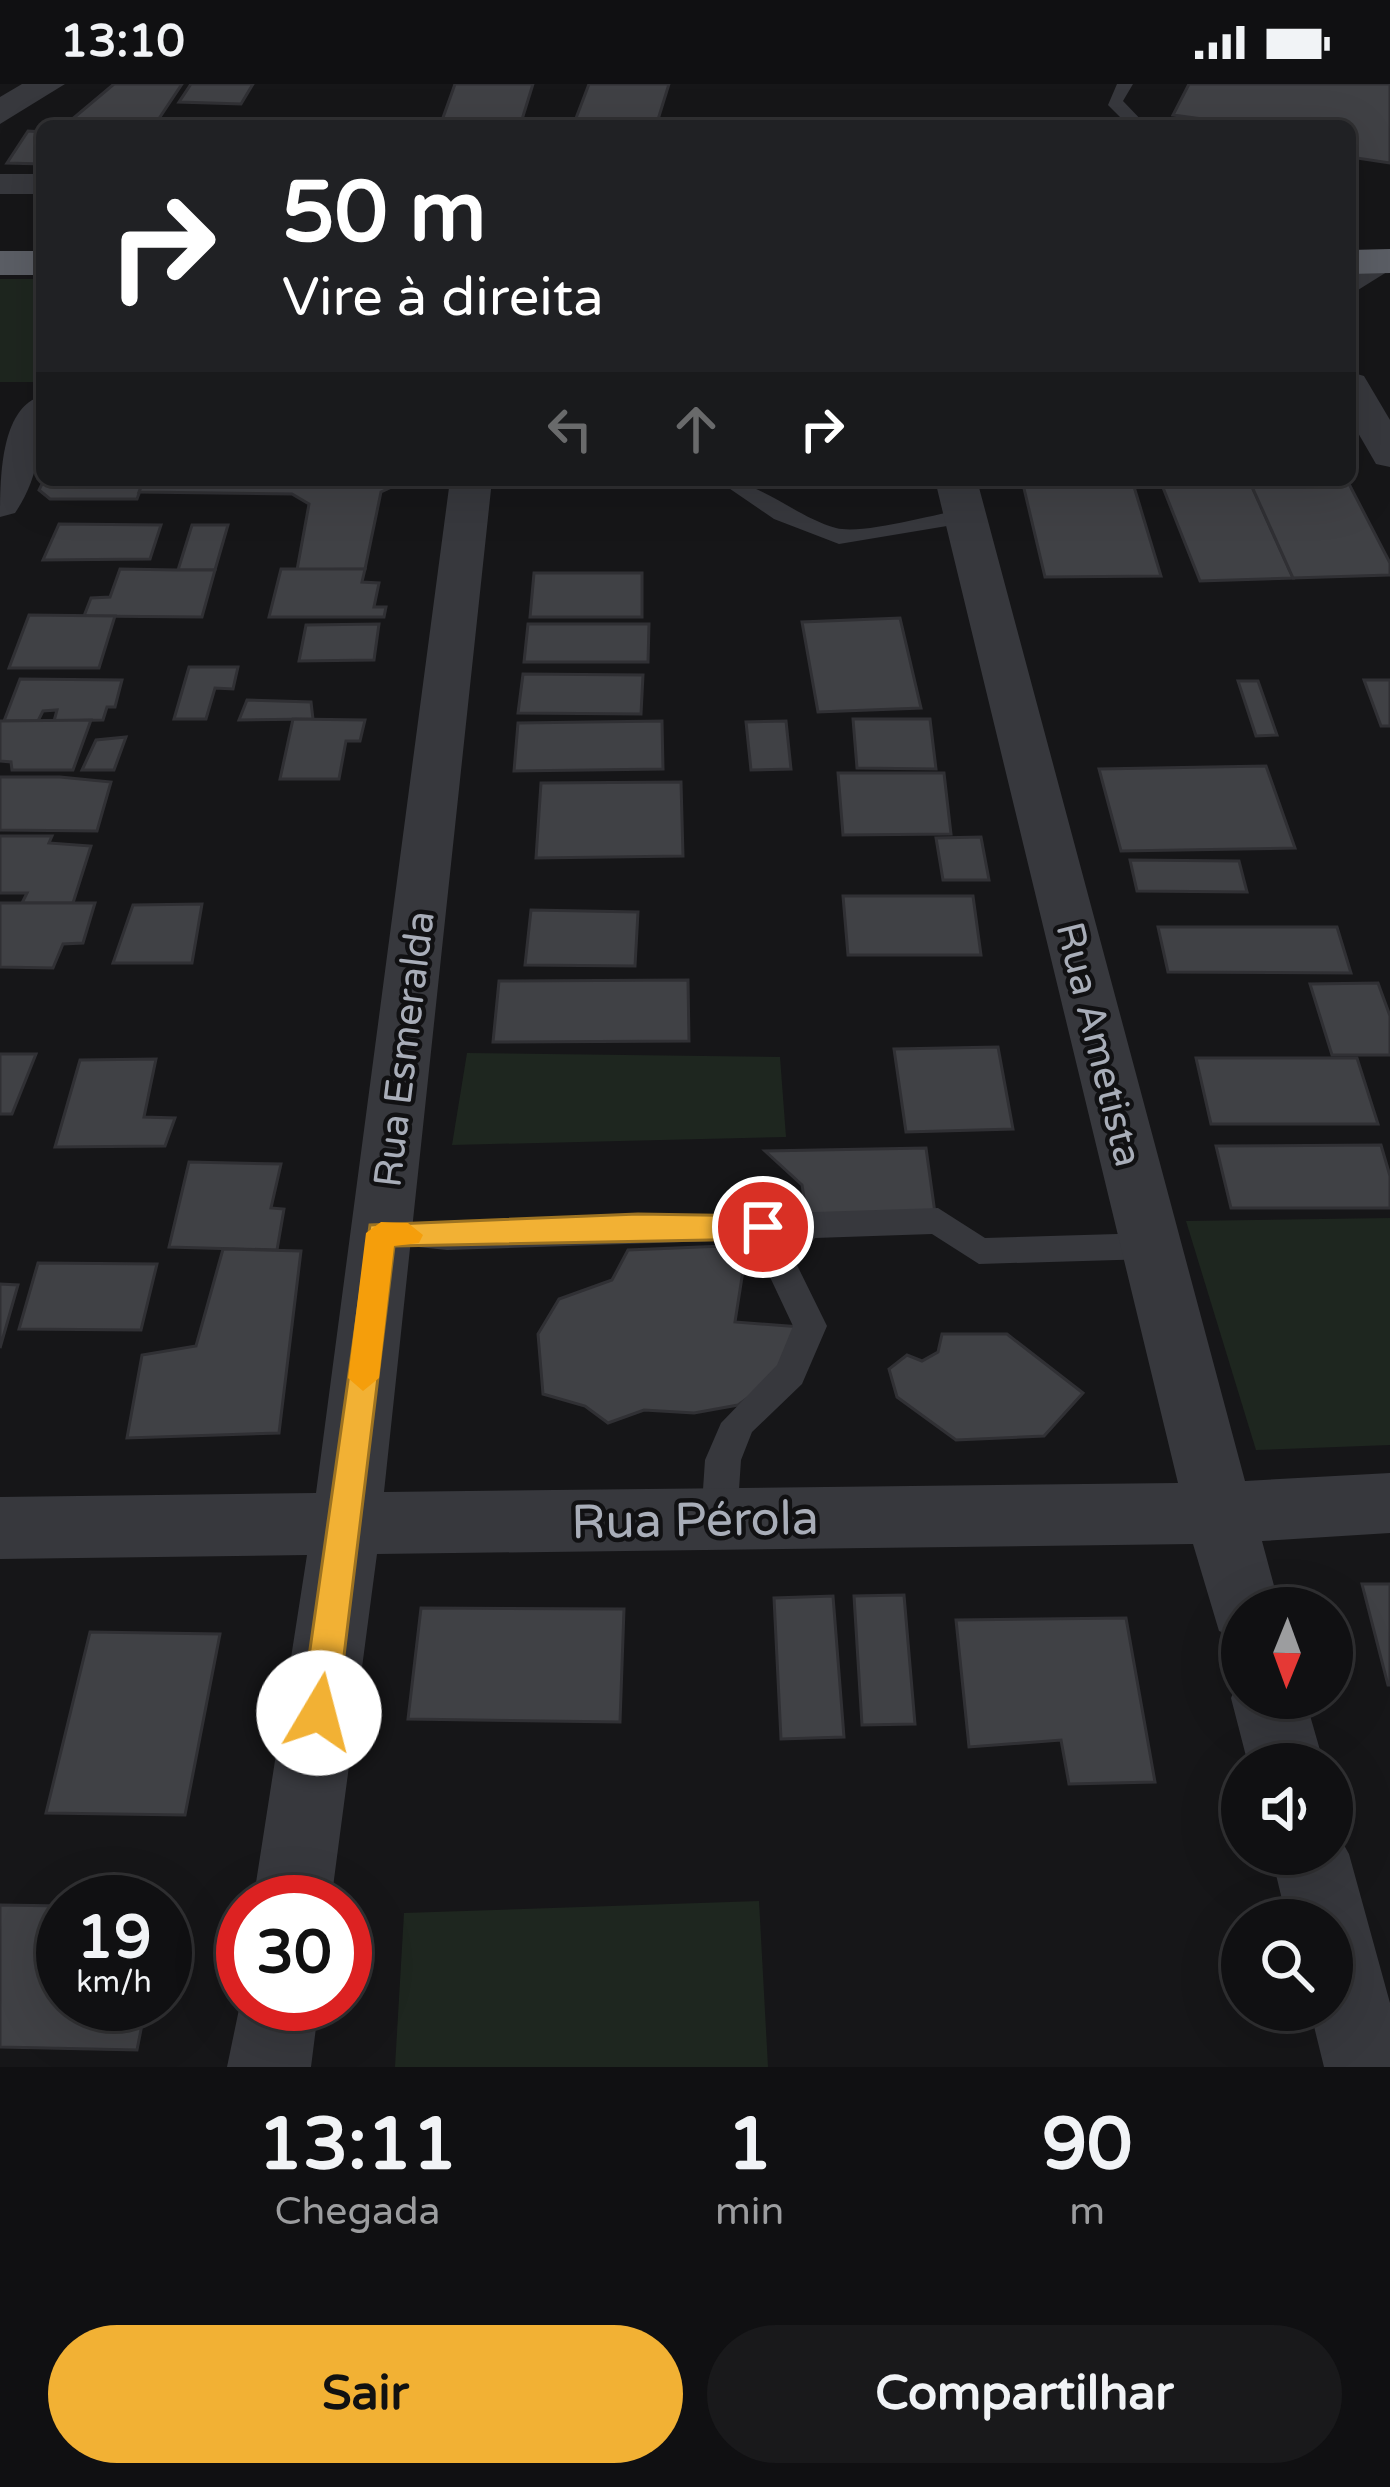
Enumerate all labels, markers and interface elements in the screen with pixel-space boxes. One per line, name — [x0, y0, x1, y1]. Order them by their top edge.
text: 13:10 — [60, 15, 185, 69]
text: 50 m — [282, 163, 486, 264]
icon: right — [84, 168, 240, 324]
text: Vire à direita — [282, 265, 604, 330]
icon: left — [537, 396, 603, 462]
icon: ahead — [663, 396, 729, 462]
icon: right — [789, 396, 855, 462]
street label: Rua Esmeralda — [364, 908, 445, 1190]
street label: Rua Ametista — [1045, 917, 1152, 1171]
pin — [712, 1176, 814, 1278]
icon: arrive — [730, 1194, 796, 1260]
street label: Rua Pérola — [571, 1490, 819, 1552]
north arrow — [1221, 1587, 1353, 1719]
map controls — [1221, 1587, 1353, 2031]
position arrow — [256, 1650, 382, 1776]
button: sound — [1221, 1743, 1353, 1875]
speed limit sign: 30 — [216, 1875, 372, 2031]
button: search — [1221, 1899, 1353, 2031]
text: 19 — [76, 1902, 152, 1974]
text: km/h — [76, 1964, 152, 2001]
text: 13:11 — [258, 2102, 457, 2189]
text: 1 — [727, 2102, 772, 2189]
text: 90 — [1042, 2102, 1132, 2189]
text: Chegada — [274, 2188, 440, 2235]
text: min — [715, 2188, 784, 2235]
text: m — [1069, 2188, 1105, 2235]
button: Sair — [48, 2325, 683, 2463]
button: Compartilhar — [707, 2325, 1342, 2463]

